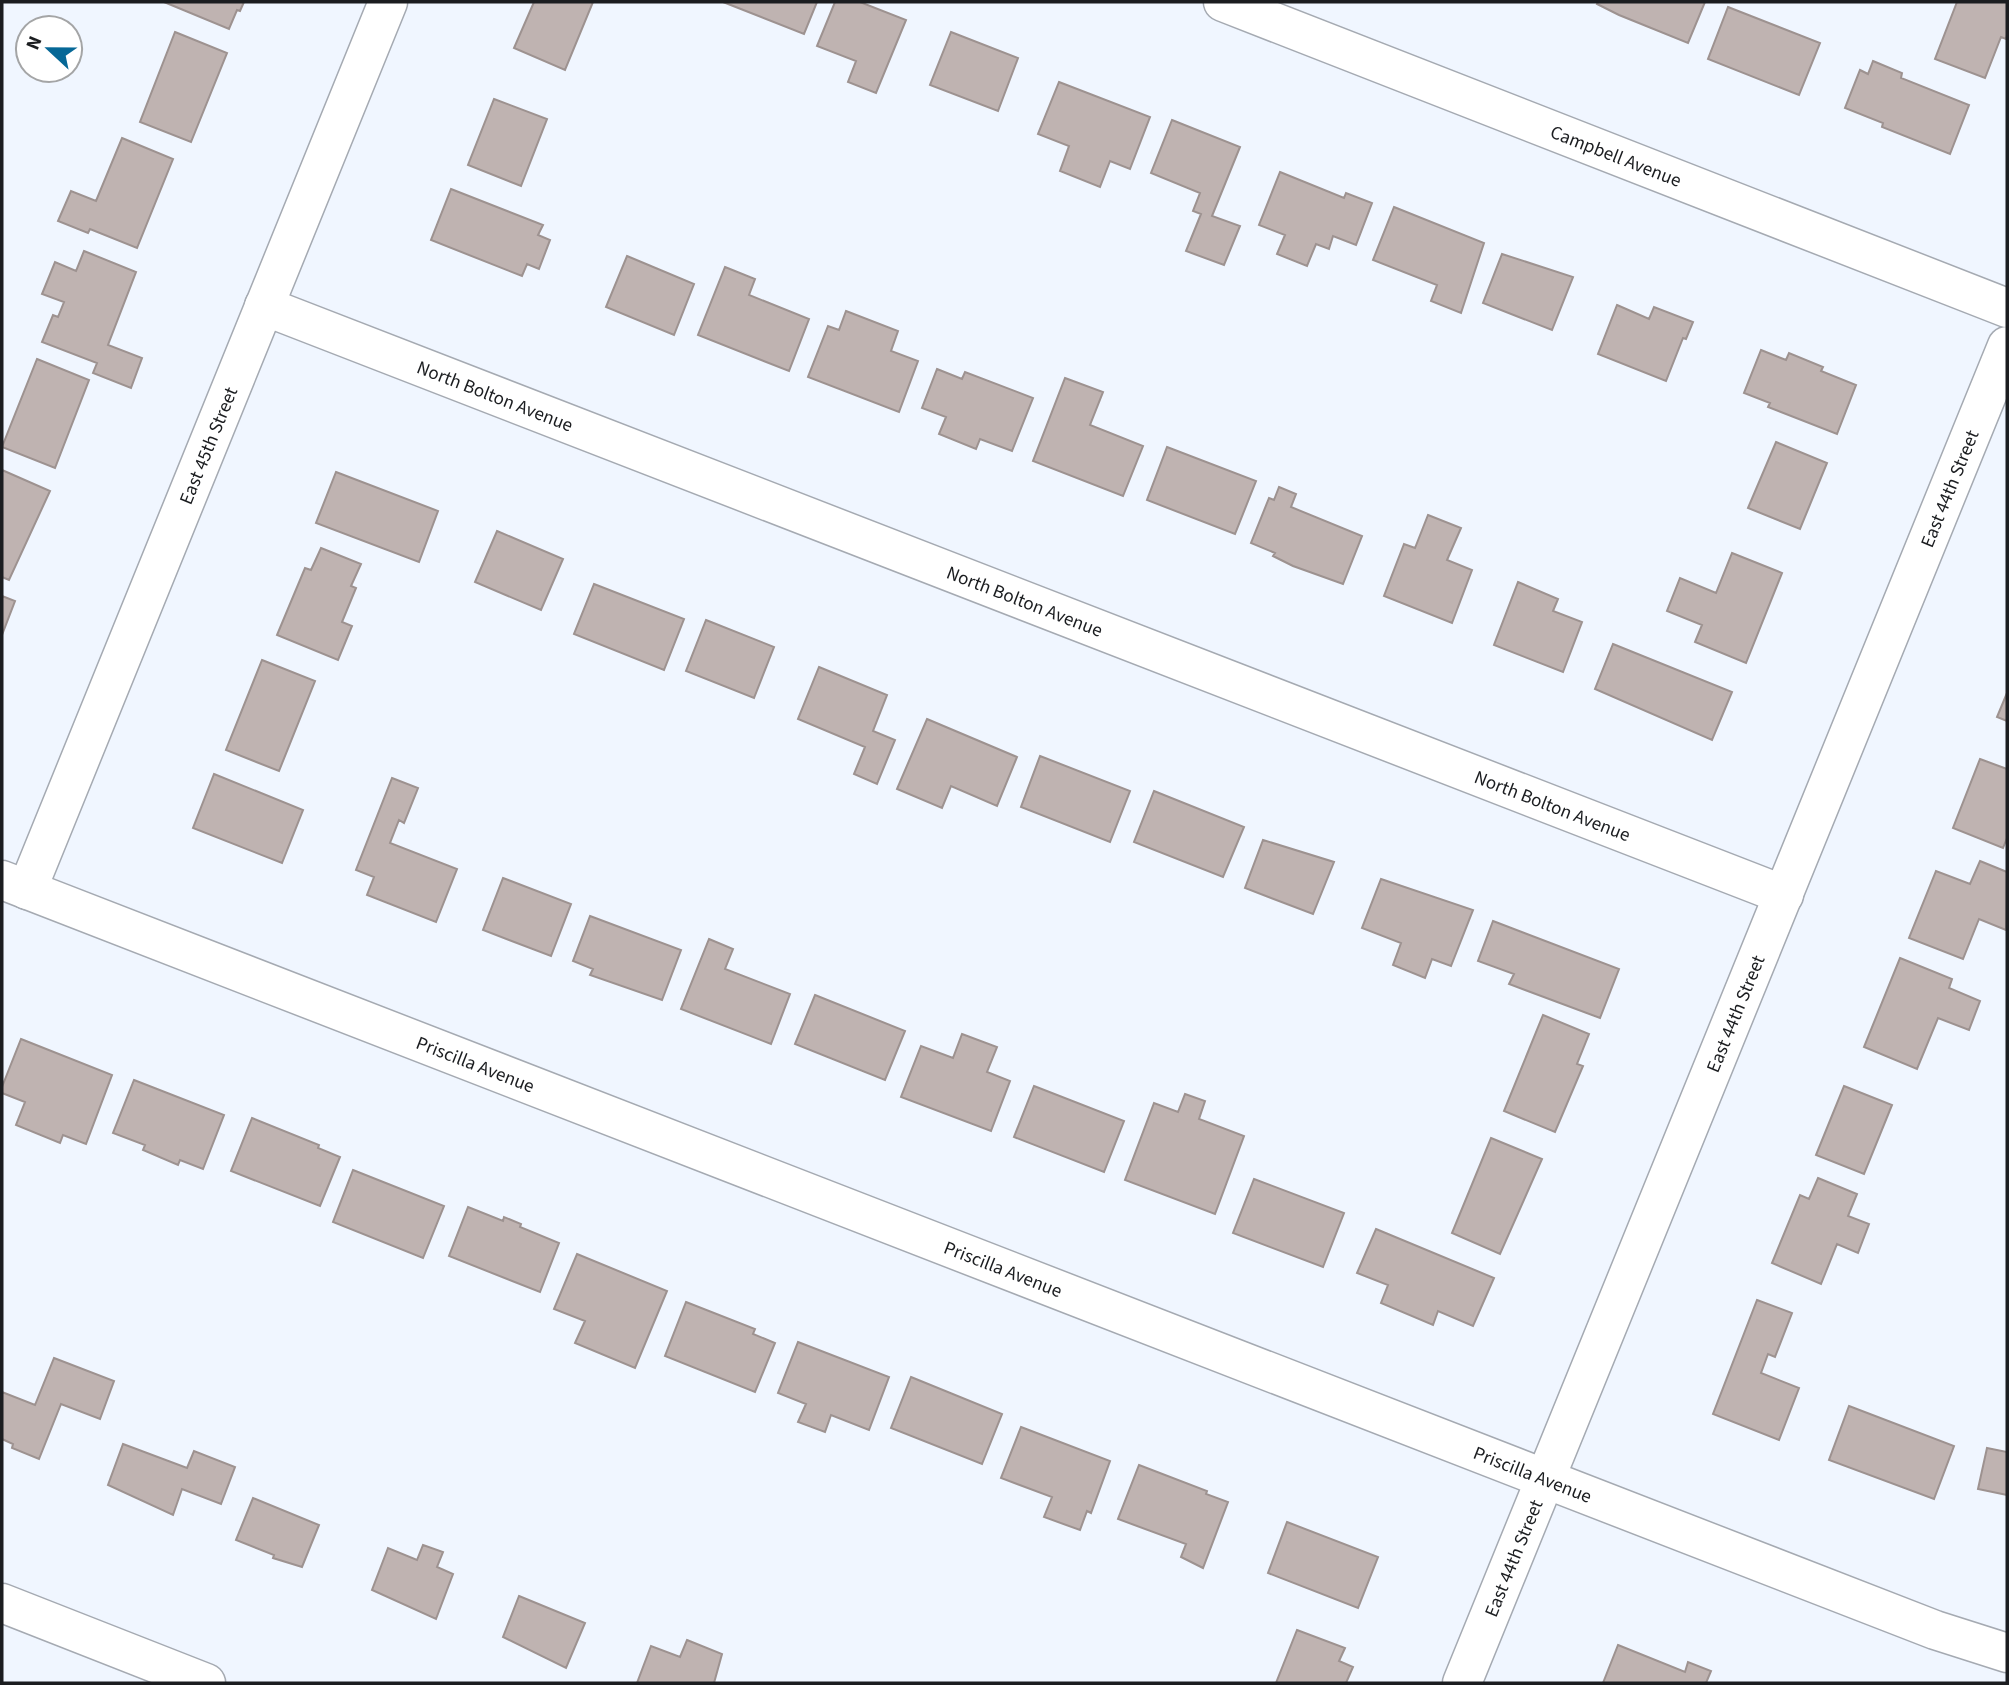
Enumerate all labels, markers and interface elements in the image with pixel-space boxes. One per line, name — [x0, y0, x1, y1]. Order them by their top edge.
north arrow — [14, 14, 84, 84]
text: N — [20, 32, 50, 54]
street label: Campbell Avenue — [1546, 119, 1685, 195]
street label: North Bolton Avenue — [413, 355, 577, 439]
street label: East 45th Street — [173, 383, 245, 509]
street label: East 44th Street — [1914, 426, 1987, 552]
street label: North Bolton Avenue — [942, 560, 1106, 645]
street label: North Bolton Avenue — [1470, 764, 1634, 849]
street label: East 44th Street — [1700, 951, 1773, 1077]
street label: Priscilla Avenue — [412, 1030, 538, 1100]
street label: Priscilla Avenue — [940, 1235, 1066, 1305]
street label: Priscilla Avenue — [1469, 1440, 1595, 1511]
street label: East 44th Street — [1478, 1495, 1551, 1621]

